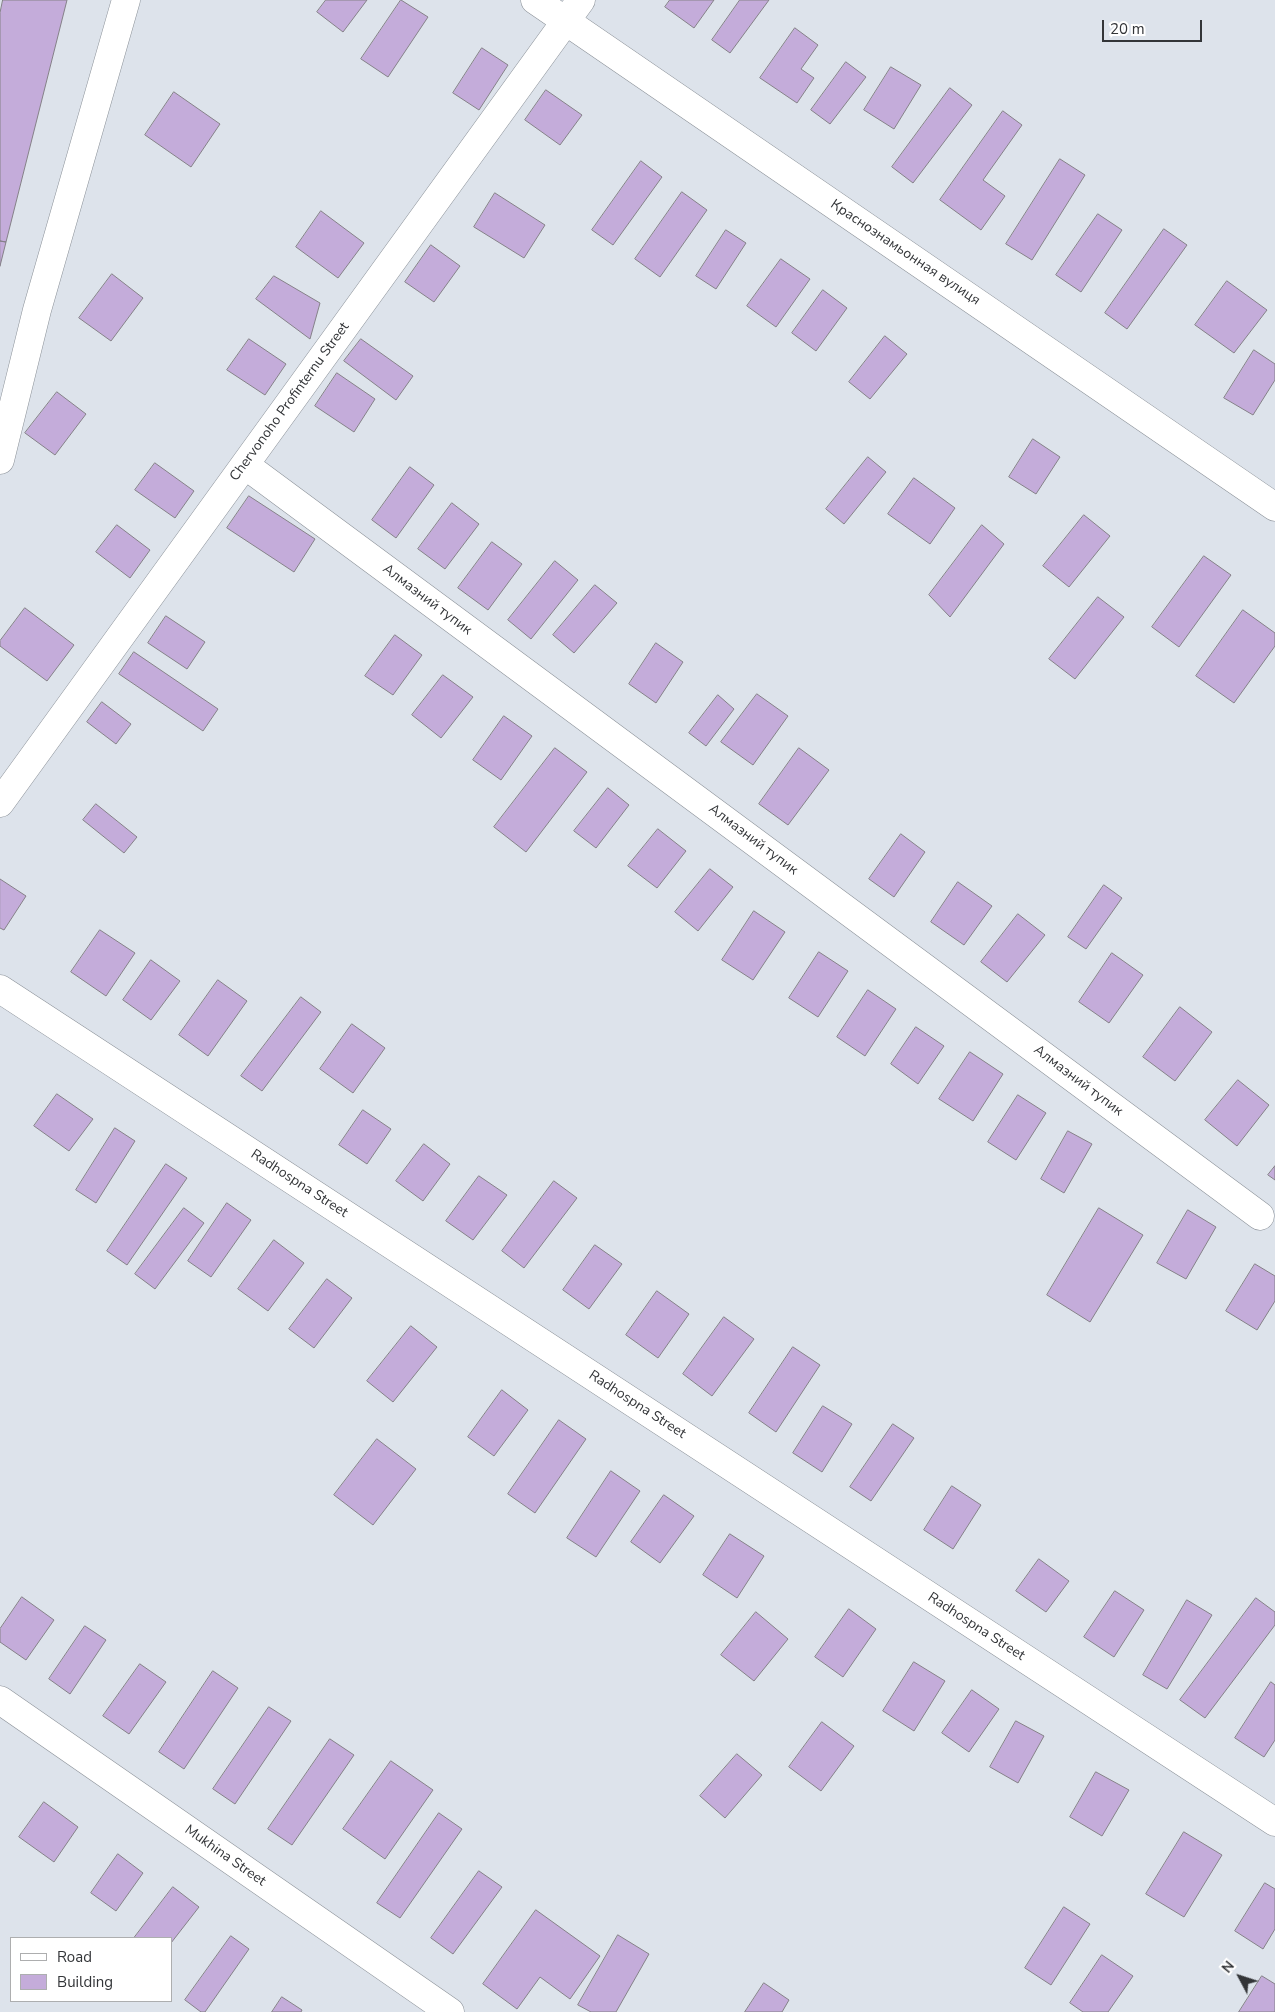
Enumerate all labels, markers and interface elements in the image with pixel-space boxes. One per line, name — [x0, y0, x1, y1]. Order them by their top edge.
scale bar — [1105, 10, 1205, 42]
text: 20 m — [1110, 19, 1145, 39]
street label: Краснознамьонная вулиця — [827, 197, 983, 309]
street label: Chervonoho Profinternu Street — [227, 319, 353, 485]
street label: Алмазний тупик — [379, 561, 475, 639]
street label: Алмазний тупик — [705, 801, 801, 879]
street label: Алмазний тупик — [1030, 1042, 1126, 1120]
street label: Radhospna Street — [247, 1146, 351, 1222]
street label: Radhospna Street — [585, 1367, 689, 1443]
street label: Radhospna Street — [924, 1589, 1028, 1665]
street label: Mukhina Street — [181, 1822, 269, 1890]
legend — [10, 1937, 172, 2002]
text: Road — [57, 1947, 92, 1967]
north arrow — [1215, 1952, 1265, 2002]
text: N — [1217, 1957, 1239, 1977]
text: Building — [57, 1972, 113, 1992]

